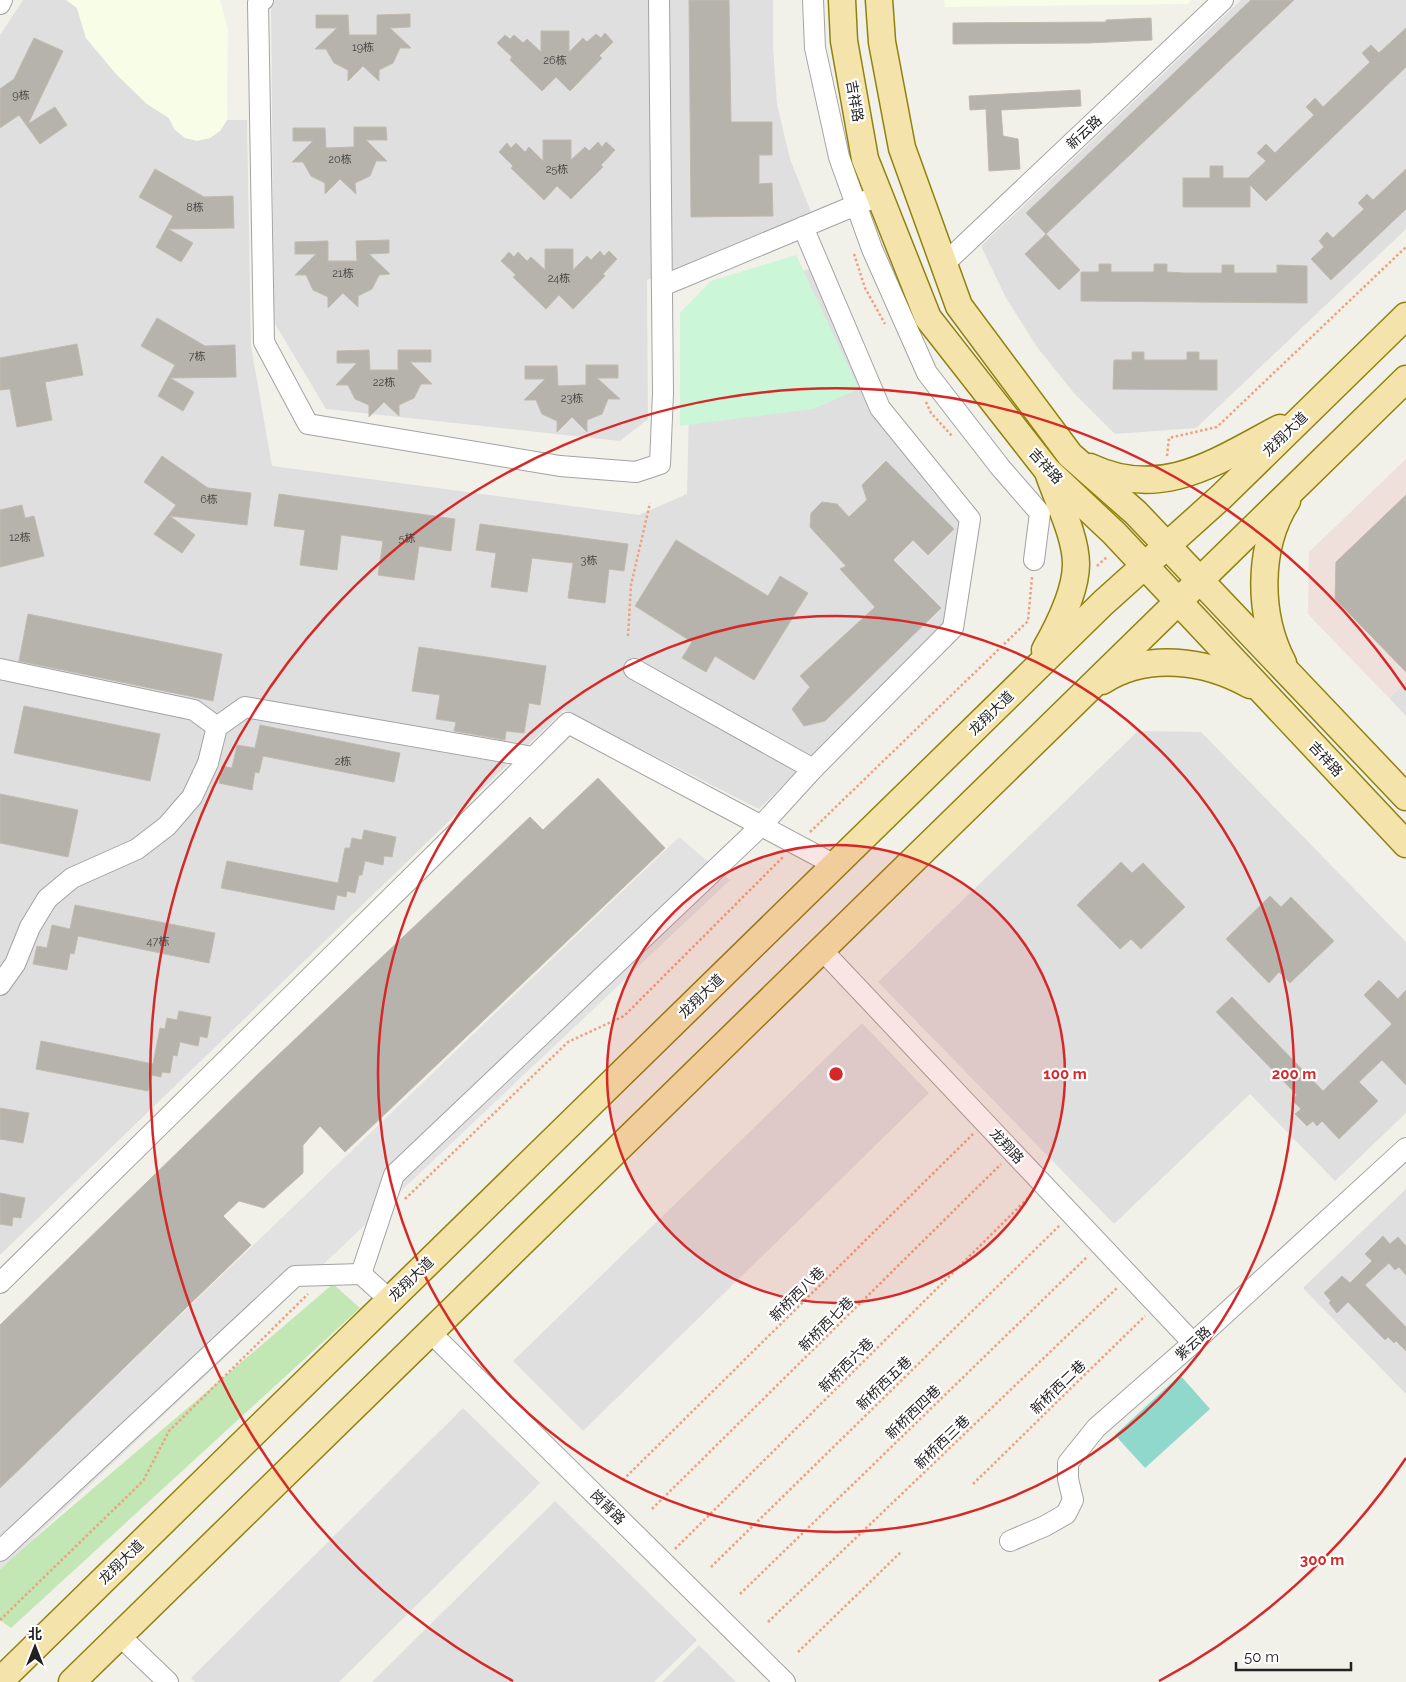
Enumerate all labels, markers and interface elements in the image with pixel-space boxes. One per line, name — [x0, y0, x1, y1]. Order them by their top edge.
house number: 19栋 — [352, 41, 374, 54]
house number: 26栋 — [543, 54, 567, 67]
street label: 吉祥路 — [843, 79, 867, 123]
house number: 9栋 — [12, 89, 30, 102]
street label: 新云路 — [1063, 112, 1105, 152]
house number: 20栋 — [328, 153, 352, 166]
house number: 25栋 — [546, 163, 568, 176]
house number: 8栋 — [186, 201, 204, 214]
house number: 21栋 — [332, 267, 354, 280]
house number: 24栋 — [548, 272, 570, 285]
house number: 7栋 — [189, 350, 205, 363]
house number: 22栋 — [373, 376, 395, 389]
house number: 23栋 — [561, 392, 583, 405]
street label: 龙翔大道 — [1259, 409, 1311, 459]
street label: 吉祥路 — [1026, 445, 1066, 487]
house number: 6栋 — [200, 493, 218, 506]
house number: 12栋 — [9, 531, 31, 544]
house number: 5栋 — [399, 532, 416, 545]
house number: 3栋 — [581, 554, 597, 567]
street label: 龙翔大道 — [965, 688, 1017, 738]
street label: 吉祥路 — [1306, 738, 1346, 780]
house number: 2栋 — [335, 755, 351, 768]
house number: 47栋 — [147, 935, 169, 948]
street label: 龙翔大道 — [675, 971, 727, 1021]
centre of rings — [827, 1065, 845, 1083]
text: 100 m — [1043, 1065, 1087, 1083]
text: 200 m — [1272, 1065, 1316, 1083]
street label: 龙翔路 — [987, 1125, 1027, 1167]
street label: 龙翔大道 — [385, 1254, 437, 1304]
street label: 新桥西八巷 — [767, 1264, 827, 1324]
street label: 新桥西七巷 — [796, 1294, 856, 1354]
street label: 紫云路 — [1172, 1323, 1214, 1363]
street label: 新桥西六巷 — [816, 1335, 876, 1395]
street label: 新桥西五巷 — [853, 1353, 915, 1413]
street label: 新桥西二巷 — [1027, 1357, 1089, 1417]
street label: 新桥西四巷 — [882, 1382, 944, 1442]
street label: 新桥西三巷 — [911, 1412, 973, 1472]
street label: 岗背路 — [587, 1486, 629, 1528]
street label: 龙翔大道 — [95, 1537, 147, 1587]
text: 300 m — [1300, 1551, 1344, 1569]
north arrow — [10, 1622, 60, 1672]
text: 北 — [28, 1626, 42, 1642]
scale bar — [1236, 1640, 1351, 1672]
text: 50 m — [1244, 1648, 1279, 1666]

